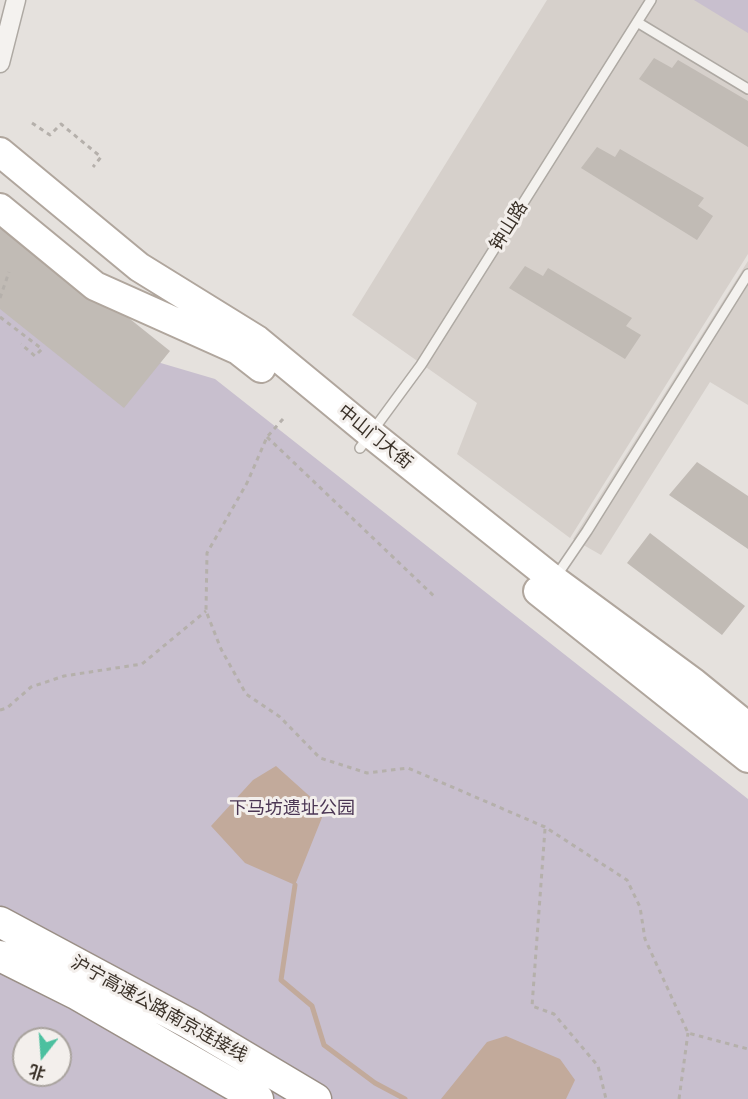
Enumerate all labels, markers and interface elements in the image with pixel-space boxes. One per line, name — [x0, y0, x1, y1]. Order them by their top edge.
street label: 钟山路 — [486, 197, 532, 255]
street label: 中山门大街 — [333, 400, 417, 474]
park label: 下马坊遗址公园 — [229, 798, 355, 820]
street label: 沪宁高速公路南京连接线 — [67, 952, 251, 1066]
north arrow — [12, 1027, 72, 1087]
text: 北 — [27, 1060, 48, 1084]

